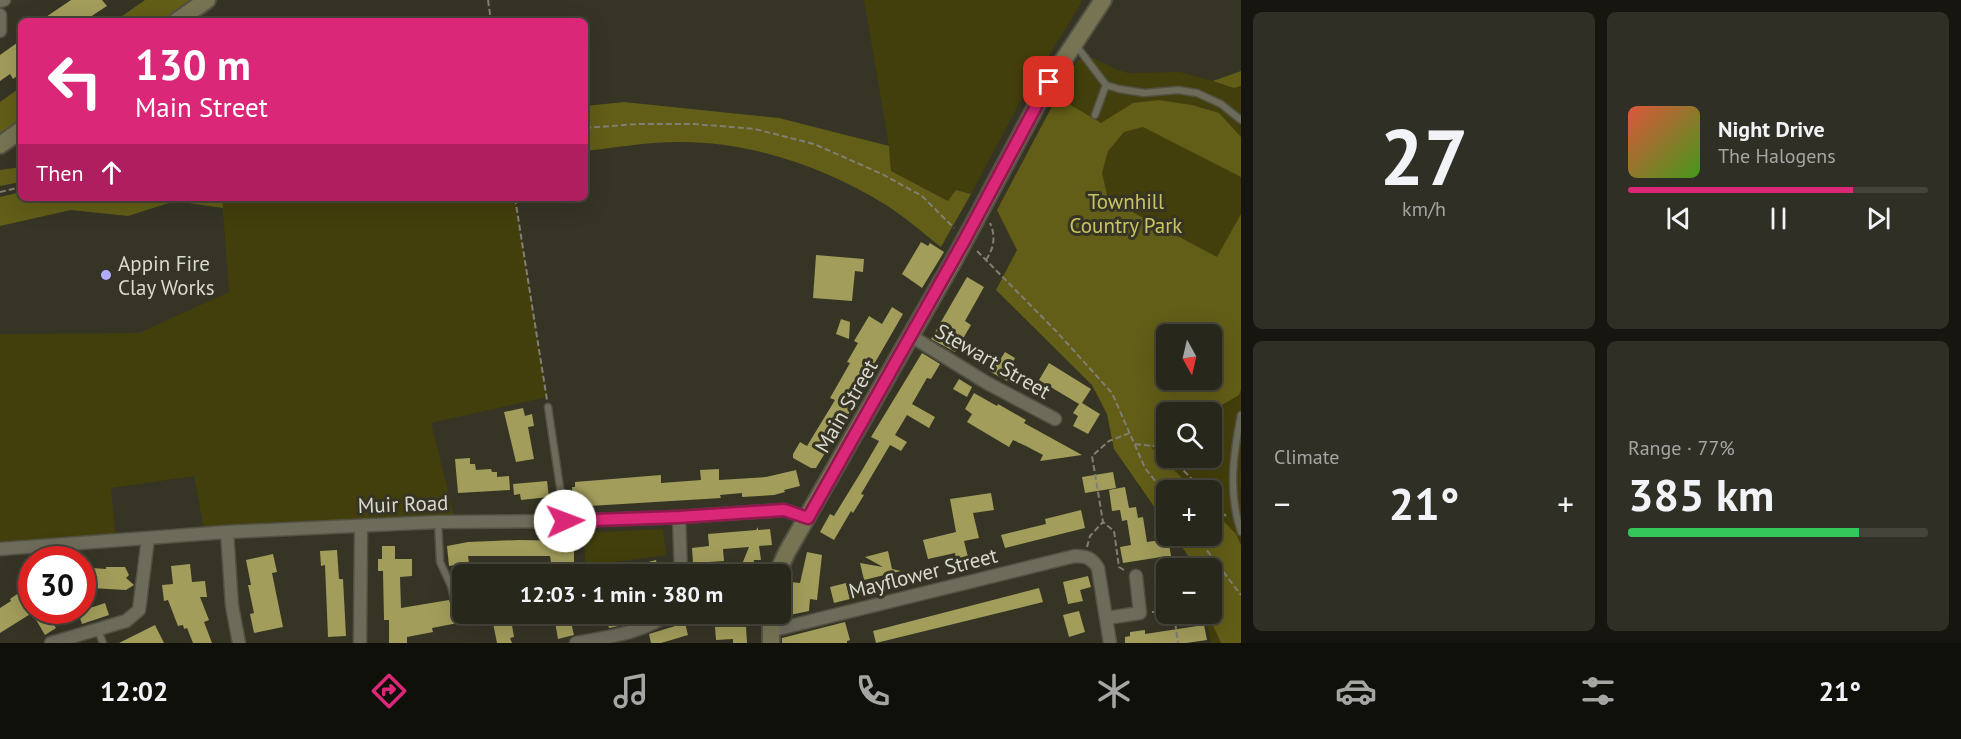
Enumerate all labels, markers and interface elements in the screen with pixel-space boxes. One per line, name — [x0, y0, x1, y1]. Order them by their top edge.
text: 130 m — [135, 37, 251, 92]
icon: left — [36, 42, 114, 120]
pin — [1023, 56, 1074, 107]
icon: arrive — [1032, 65, 1065, 98]
text: Main Street — [135, 90, 268, 124]
text: 27 — [1380, 106, 1468, 207]
text: Night Drive — [1718, 115, 1825, 143]
text: The Halogens — [1718, 143, 1836, 169]
icon: ahead — [95, 156, 128, 189]
text: Then — [36, 159, 83, 187]
park label: Townhill Country Park — [1070, 188, 1182, 239]
text: km/h — [1402, 196, 1446, 222]
icon: previous — [1662, 202, 1695, 235]
icon: pause — [1762, 202, 1795, 235]
icon: next — [1862, 202, 1895, 235]
place label: Appin Fire Clay Works — [118, 250, 215, 301]
marker: Appin Fire Clay Works — [99, 268, 113, 282]
street label: Stewart Street — [931, 317, 1055, 405]
north arrow — [1156, 324, 1222, 390]
map controls — [1156, 324, 1222, 624]
street label: Main Street — [808, 354, 884, 458]
button: search — [1156, 402, 1222, 468]
text: Range · 77% — [1628, 435, 1735, 461]
text: Climate — [1274, 444, 1340, 470]
text: 385 km — [1628, 465, 1774, 523]
text: 21° — [1389, 474, 1459, 532]
button: + — [1156, 480, 1222, 546]
text: − — [1274, 482, 1291, 525]
text: + — [1557, 482, 1574, 525]
street label: Muir Road — [357, 489, 449, 519]
position arrow — [533, 489, 597, 553]
street label: Mayflower Street — [846, 541, 1000, 605]
speed limit sign: 30 — [18, 546, 96, 624]
button: − — [1156, 558, 1222, 624]
text: 12:03 · 1 min · 380 m — [520, 580, 723, 608]
icon: directions — [368, 670, 410, 712]
icon: music — [610, 670, 652, 712]
icon: phone — [852, 670, 894, 712]
icon: climate — [1093, 670, 1135, 712]
icon: car — [1335, 670, 1377, 712]
icon: filters — [1577, 670, 1619, 712]
text: 12:02 — [100, 674, 168, 708]
text: 21° — [1819, 674, 1861, 708]

